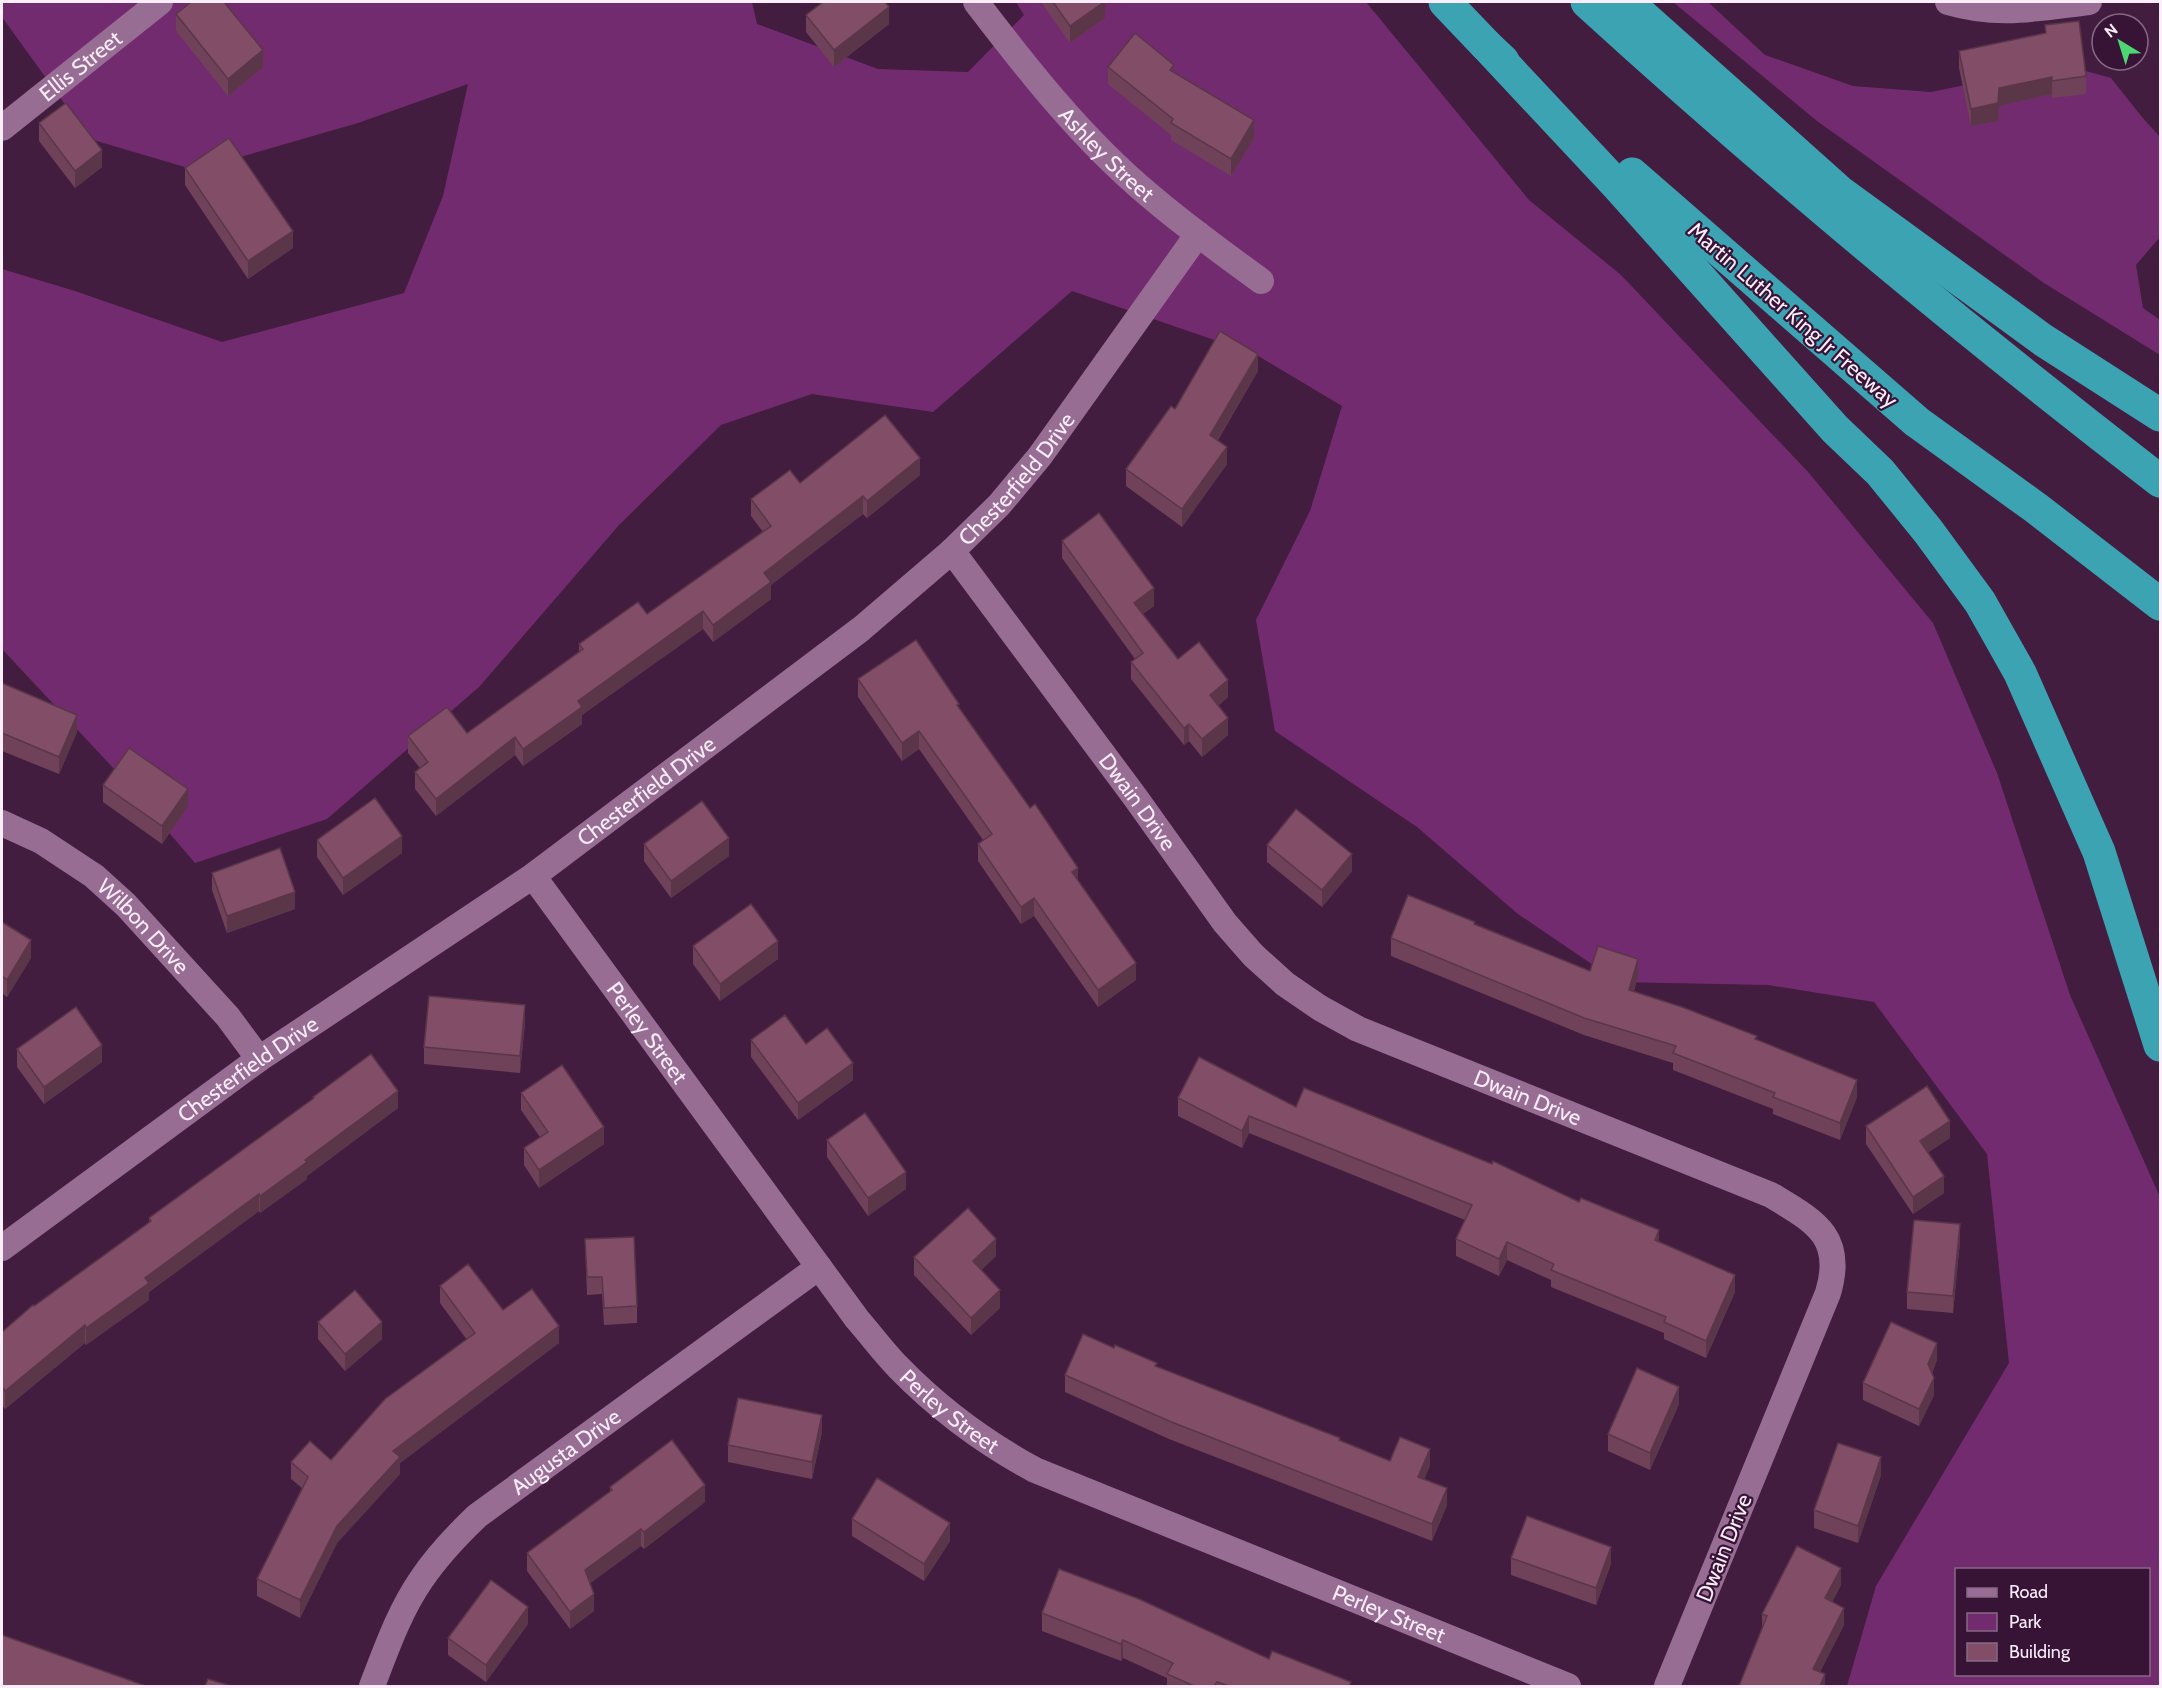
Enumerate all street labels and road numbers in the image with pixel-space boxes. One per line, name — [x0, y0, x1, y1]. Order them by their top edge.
street label: Ellis Street — [33, 24, 127, 107]
street label: Ashley Street — [1053, 101, 1160, 208]
street label: Martin Luther King Jr Freeway — [1682, 216, 1904, 414]
street label: Chesterfield Drive — [952, 407, 1080, 551]
street label: Chesterfield Drive — [571, 730, 721, 852]
street label: Dwain Drive — [1093, 748, 1182, 856]
street label: Wilbon Drive — [92, 873, 195, 979]
street label: Perley Street — [601, 976, 694, 1089]
street label: Chesterfield Drive — [172, 1010, 323, 1128]
street label: Dwain Drive — [1470, 1064, 1586, 1131]
street label: Perley Street — [894, 1363, 1005, 1459]
street label: Augusta Drive — [506, 1403, 626, 1500]
street label: Dwain Drive — [1690, 1490, 1758, 1606]
street label: Perley Street — [1329, 1579, 1450, 1649]

